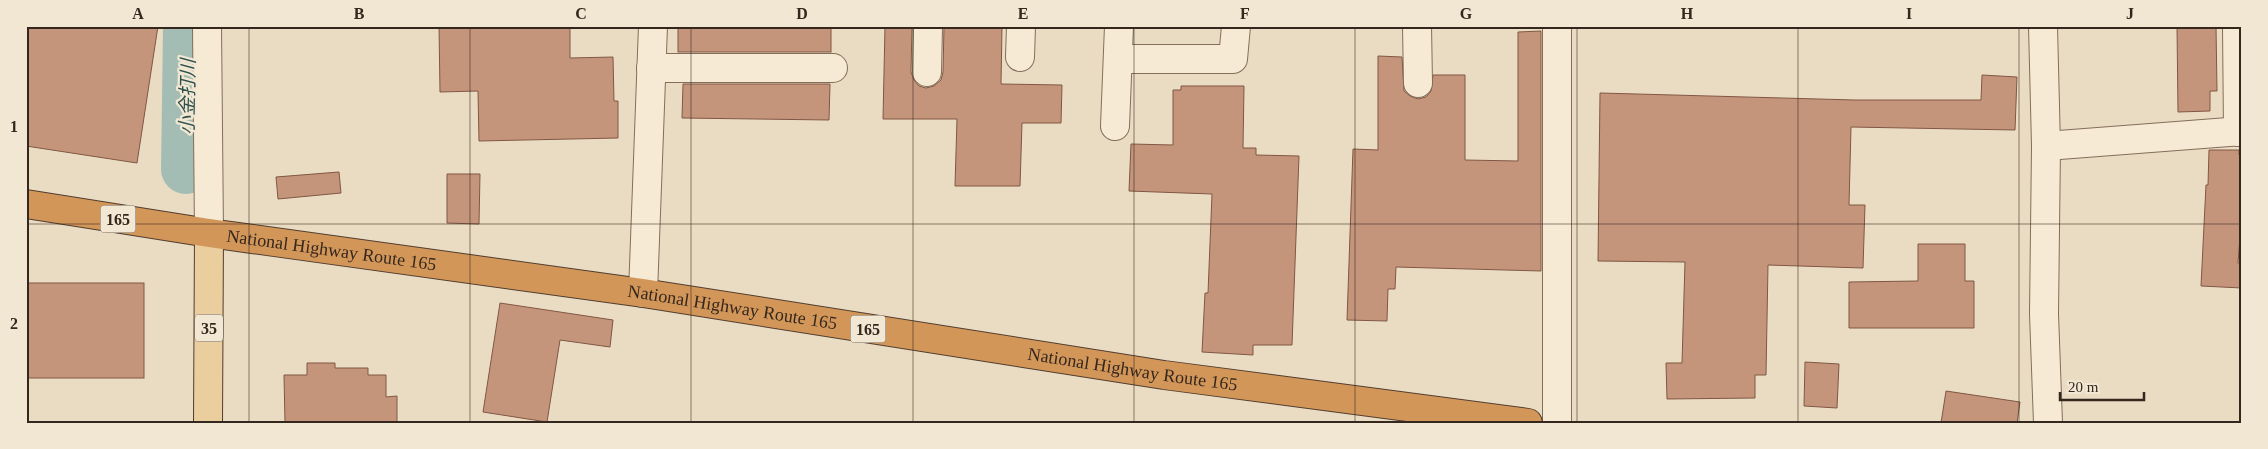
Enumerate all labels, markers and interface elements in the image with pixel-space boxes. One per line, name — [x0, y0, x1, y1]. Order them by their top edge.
text: A — [132, 5, 144, 22]
text: B — [354, 5, 365, 22]
text: C — [575, 5, 587, 22]
text: D — [796, 5, 808, 22]
text: E — [1018, 5, 1028, 22]
text: F — [1240, 5, 1250, 22]
text: G — [1460, 5, 1473, 22]
text: H — [1681, 5, 1694, 22]
text: I — [1906, 5, 1912, 22]
text: J — [2126, 5, 2134, 22]
water label: 小金打川 — [176, 57, 199, 135]
text: 1 — [10, 118, 18, 135]
road number: 165 — [100, 205, 136, 232]
street label: National Highway Route 165 — [225, 226, 438, 274]
street label: National Highway Route 165 — [627, 281, 839, 333]
road number: 35 — [195, 314, 223, 342]
text: 2 — [10, 315, 18, 332]
road number: 165 — [850, 316, 886, 342]
street label: National Highway Route 165 — [1026, 344, 1239, 395]
scale bar — [2060, 369, 2144, 401]
text: 20 m — [2068, 379, 2099, 395]

